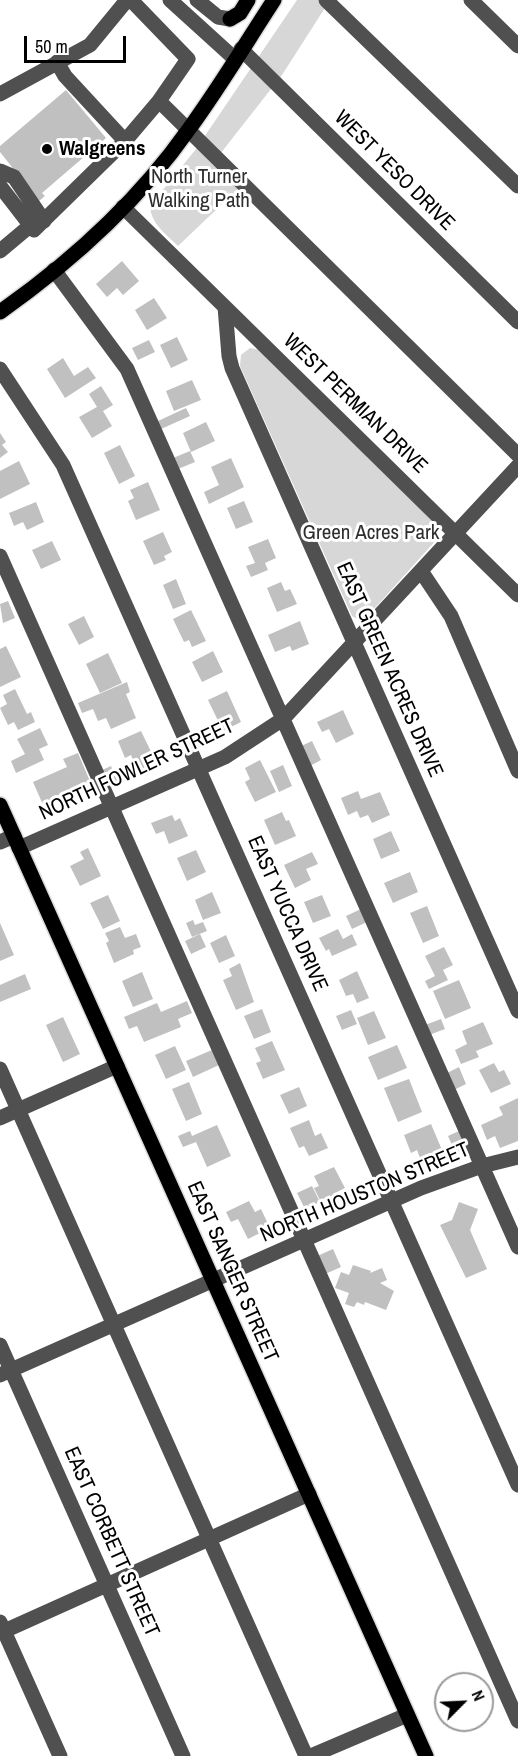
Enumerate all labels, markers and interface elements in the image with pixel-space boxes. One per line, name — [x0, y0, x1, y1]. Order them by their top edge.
scale bar — [27, 24, 129, 62]
text: 50 m — [35, 34, 68, 59]
street label: WEST YESO DRIVE — [329, 106, 459, 236]
place label: Walgreens — [59, 136, 145, 162]
marker: Walgreens — [40, 142, 54, 156]
park label: North Turner Walking Path — [148, 164, 250, 214]
street label: WEST PERMIAN DRIVE — [278, 329, 432, 479]
park label: Green Acres Park — [303, 520, 439, 546]
street label: EAST GREEN ACRES DRIVE — [330, 559, 448, 781]
street label: NORTH FOWLER STREET — [36, 714, 238, 826]
street label: EAST YUCCA DRIVE — [241, 832, 333, 996]
street label: NORTH HOUSTON STREET — [257, 1138, 473, 1248]
street label: EAST SANGER STREET — [181, 1178, 283, 1366]
street label: EAST CORBETT STREET — [58, 1443, 164, 1641]
north arrow — [434, 1672, 494, 1732]
text: N — [467, 1687, 491, 1704]

